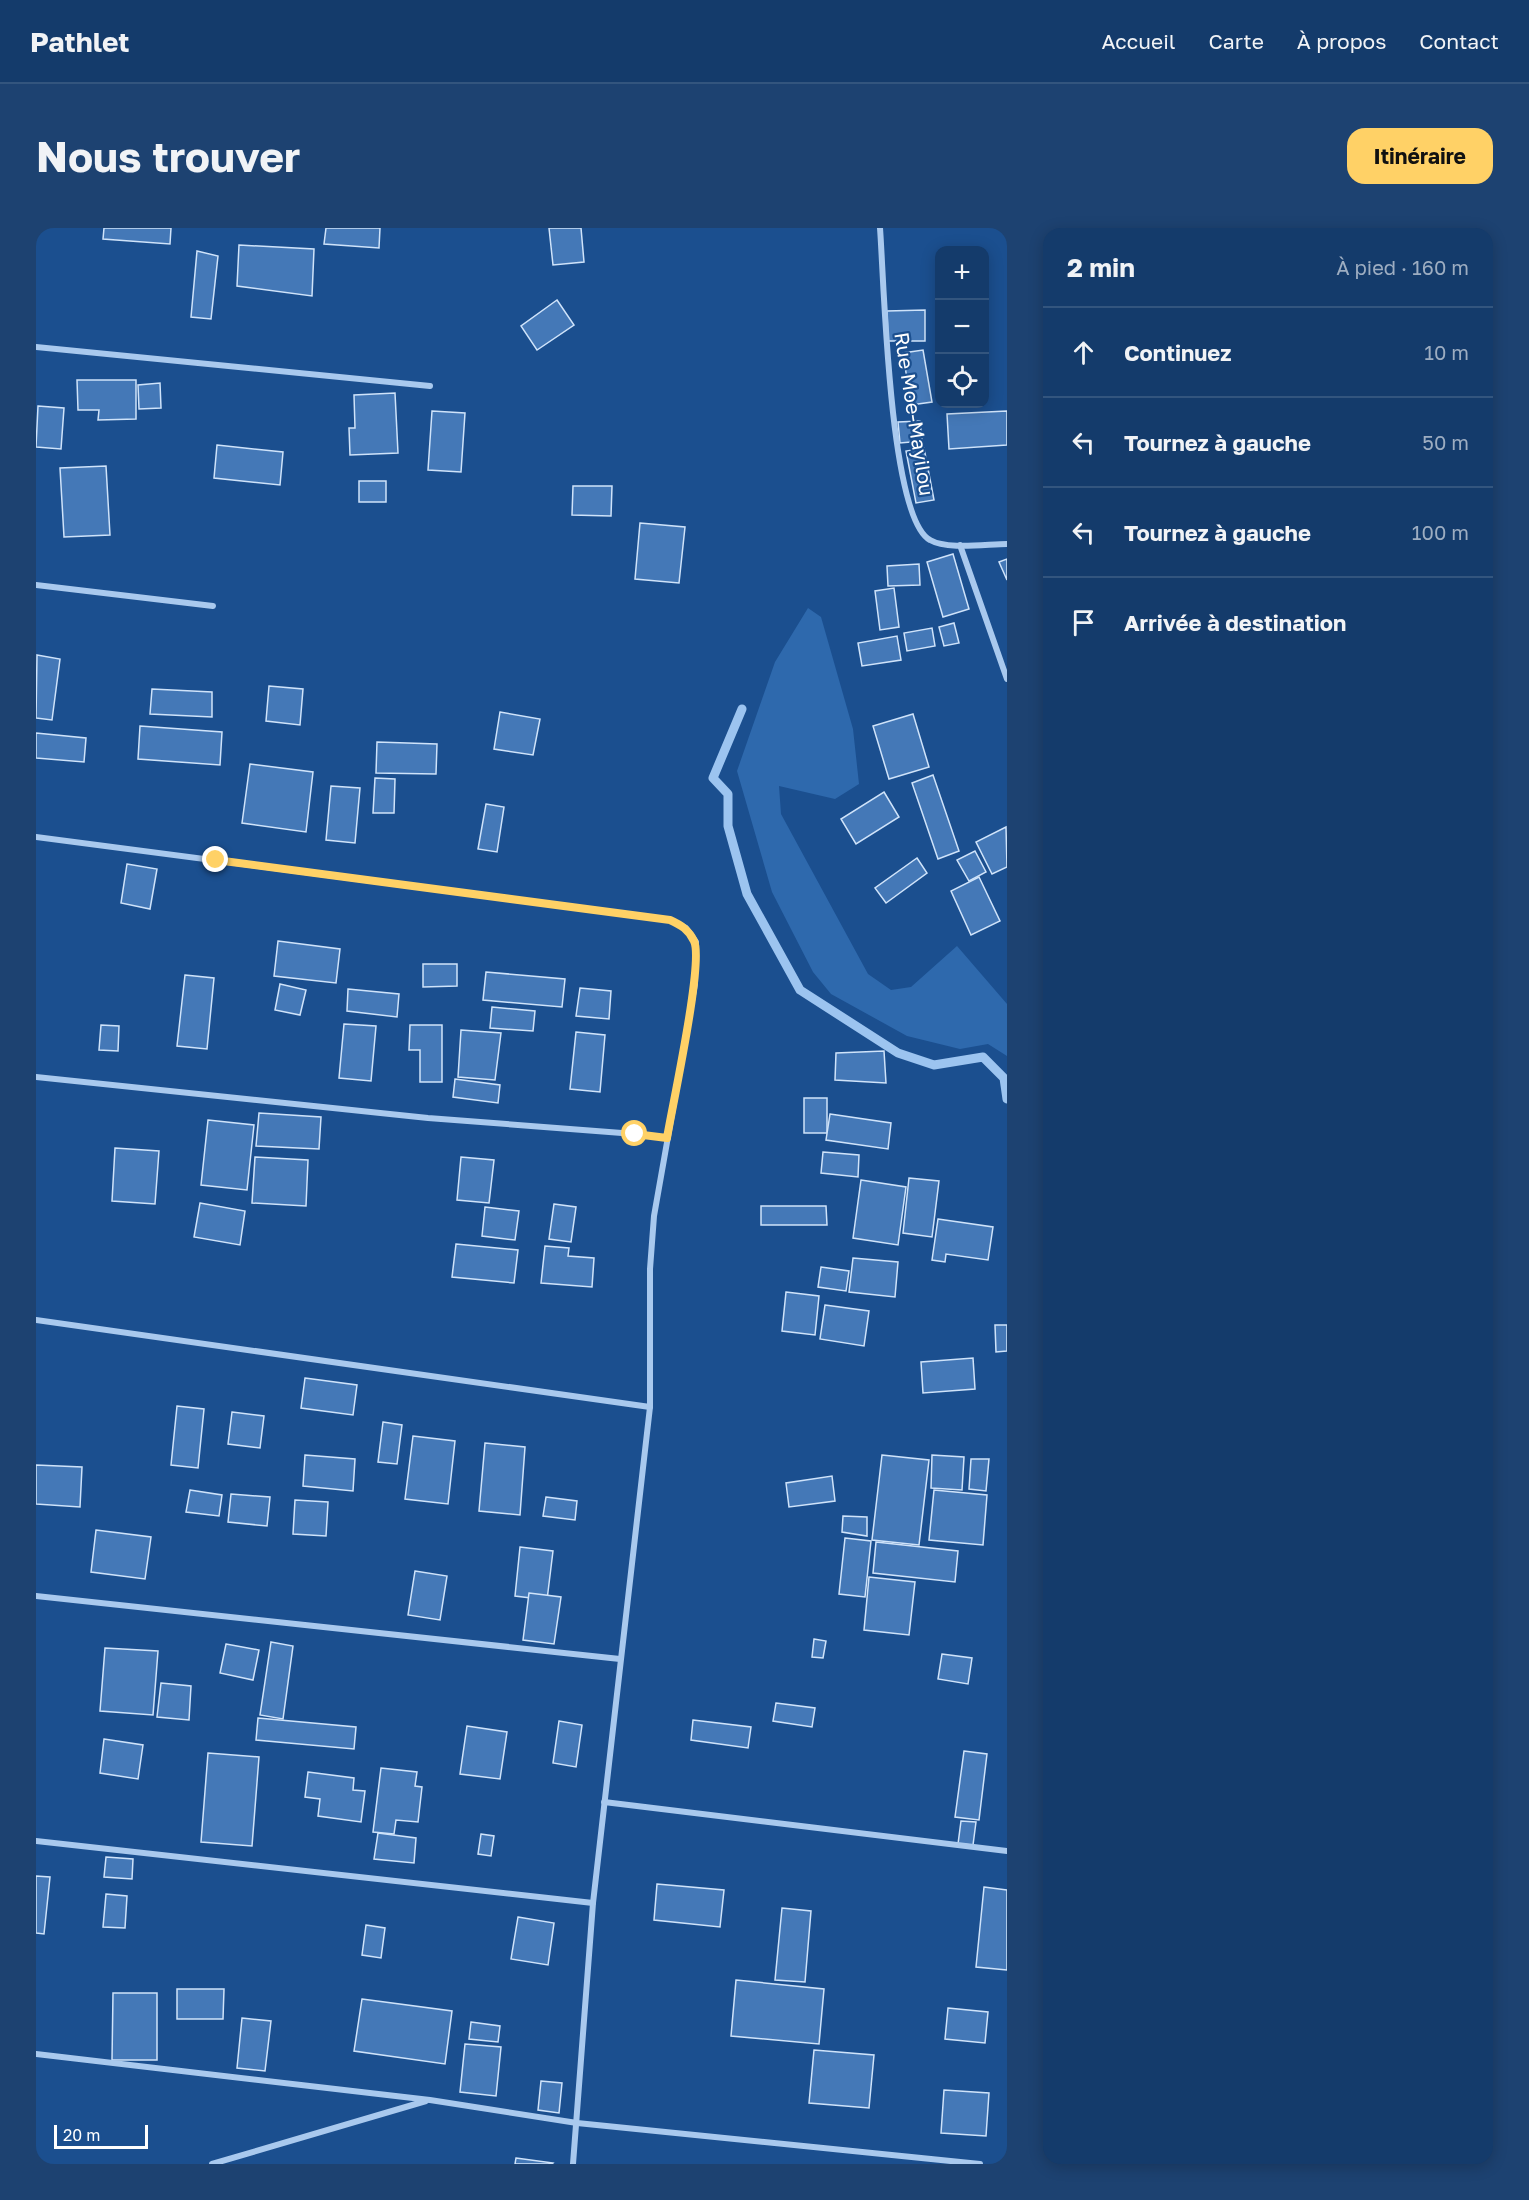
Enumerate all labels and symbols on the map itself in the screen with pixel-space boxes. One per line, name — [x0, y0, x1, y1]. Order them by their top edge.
street label: Rue Moe-Mayilou — [890, 330, 940, 497]
route end — [202, 846, 228, 872]
route start — [621, 1120, 647, 1146]
scale bar — [54, 2122, 148, 2150]

